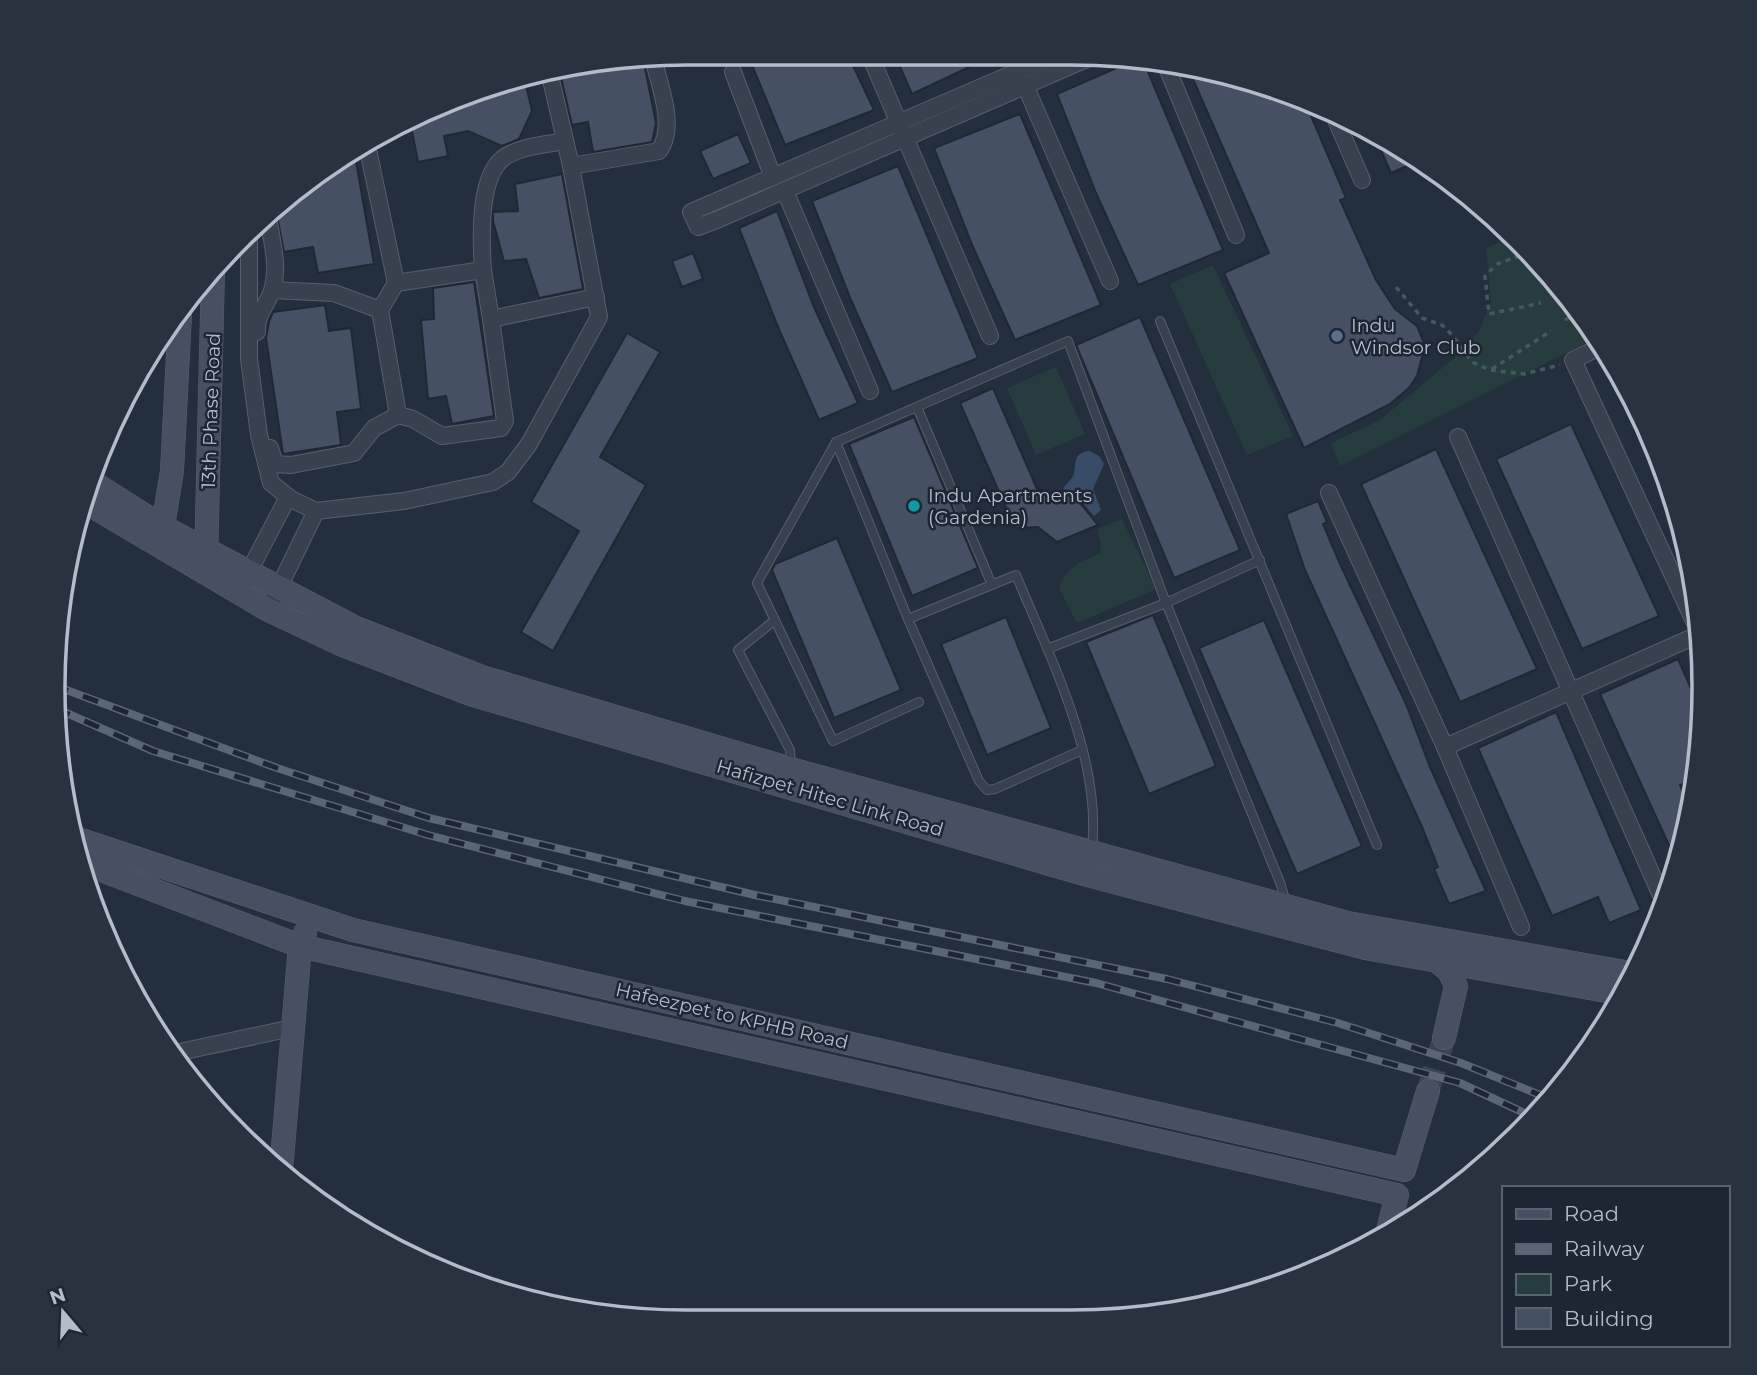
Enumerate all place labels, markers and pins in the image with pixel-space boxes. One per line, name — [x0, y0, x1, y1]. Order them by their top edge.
place label: Indu Windsor Club — [1351, 314, 1481, 359]
marker: Indu Windsor Club — [1329, 328, 1345, 344]
place label: Indu Apartments (Gardenia) — [928, 484, 1092, 529]
marker: Indu Apartments (Gardenia) — [906, 498, 922, 514]

